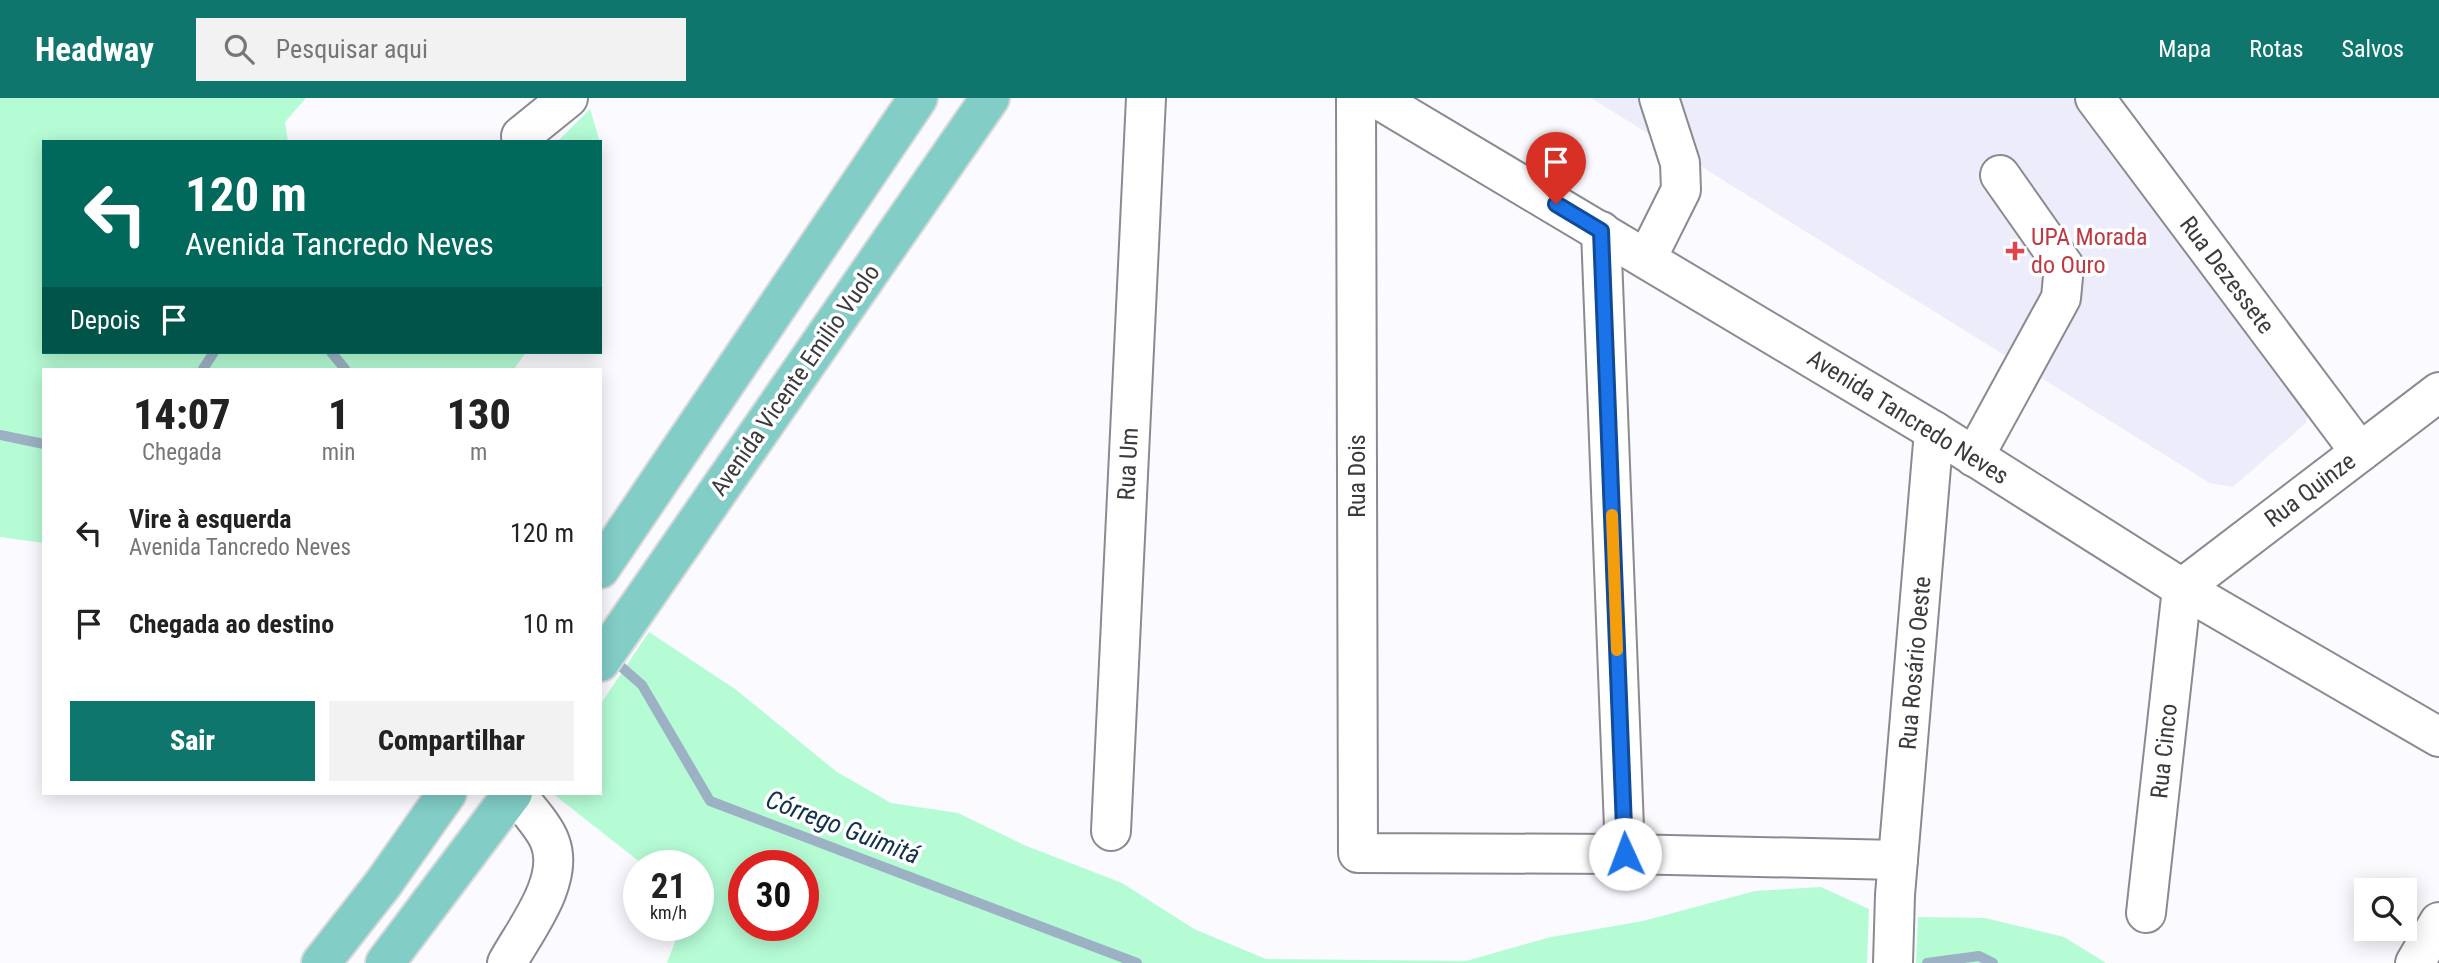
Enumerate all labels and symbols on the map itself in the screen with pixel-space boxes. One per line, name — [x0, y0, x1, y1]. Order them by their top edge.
pin — [1526, 132, 1586, 204]
street label: Rua Dezessete — [2174, 211, 2280, 339]
place label: UPA Morada do Ouro — [2031, 223, 2147, 279]
marker: UPA Morada do Ouro — [2005, 241, 2025, 261]
street label: Avenida Vicente Emilio Vuolo — [704, 259, 886, 501]
street label: Avenida Tancredo Neves — [1802, 344, 2014, 490]
street label: Rua Um — [1112, 427, 1144, 501]
street label: Rua Dois — [1343, 434, 1371, 518]
street label: Rua Quinze — [2259, 447, 2361, 533]
street label: Rua Rosário Oeste — [1893, 575, 1937, 751]
street label: Rua Cinco — [2145, 702, 2183, 800]
water label: Córrego Guimitá — [762, 784, 925, 870]
position arrow — [1588, 817, 1662, 891]
speed limit sign: 30 — [728, 850, 819, 941]

